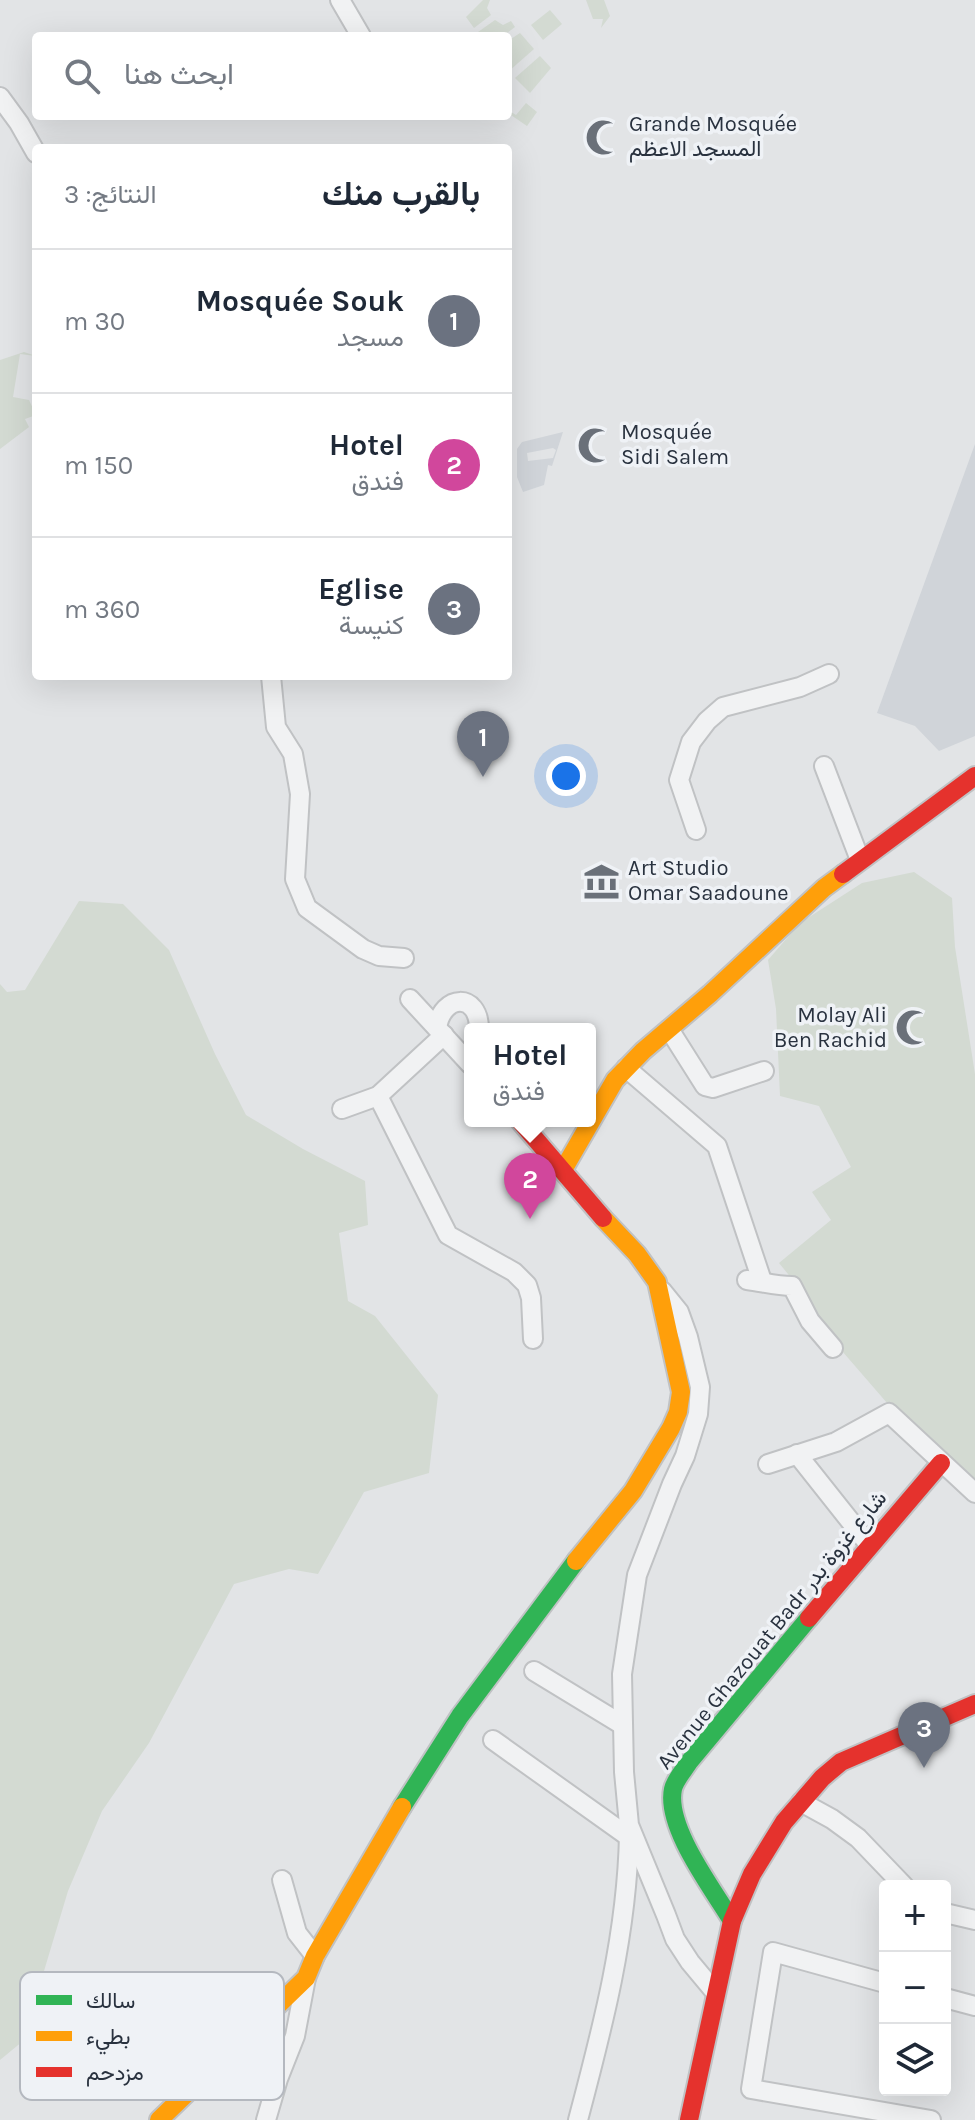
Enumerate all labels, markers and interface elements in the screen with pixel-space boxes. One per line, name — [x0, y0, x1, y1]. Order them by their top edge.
search box — [32, 32, 512, 120]
icon: search — [60, 54, 104, 98]
text: ابحث هنا — [124, 56, 234, 92]
place label: Grande Mosquée المسجد الاعظم — [629, 111, 797, 163]
mosque icon: Grande Mosquée المسجد الاعظم — [584, 118, 622, 156]
text: بالقرب منك — [322, 174, 480, 214]
text: النتائج: 3 — [64, 179, 156, 210]
text: Mosquée Souk — [196, 283, 404, 319]
text: 30 m — [64, 306, 125, 337]
text: 1 — [449, 306, 459, 337]
text: مسجد — [337, 322, 404, 353]
place label: Mosquée Sidi Salem — [621, 419, 729, 470]
mosque icon: Mosquée Sidi Salem — [576, 426, 614, 464]
text: Hotel — [329, 427, 404, 463]
text: 150 m — [64, 450, 133, 481]
text: 2 — [446, 450, 462, 481]
text: فندق — [352, 466, 404, 497]
text: Eglise — [318, 571, 404, 607]
text: 360 m — [64, 594, 140, 625]
text: 3 — [446, 594, 462, 625]
text: كنيسة — [339, 610, 404, 641]
pin: 1 — [457, 711, 509, 777]
your location — [546, 756, 586, 796]
place label: Art Studio Omar Saadoune — [628, 855, 789, 906]
museum icon: Art Studio Omar Saadoune — [583, 862, 621, 900]
place label: Molay Ali Ben Rachid — [774, 1002, 887, 1053]
mosque icon: Molay Ali Ben Rachid — [894, 1009, 932, 1047]
popup — [464, 1023, 596, 1127]
text: Hotel — [492, 1037, 568, 1073]
text: فندق — [492, 1076, 545, 1107]
pin: 2 — [504, 1153, 556, 1219]
street label: Avenue Ghazouat Badr شارع غزوة بدر — [652, 1486, 893, 1775]
pin: 3 — [898, 1702, 950, 1768]
map controls — [879, 1880, 951, 2096]
button: + — [879, 1880, 951, 1952]
button: − — [879, 1952, 951, 2024]
legend — [20, 1972, 284, 2100]
text: سالك — [86, 1988, 135, 2014]
text: بطيء — [86, 2024, 131, 2055]
button: layers — [879, 2024, 951, 2096]
text: مزدحم — [86, 2060, 144, 2087]

